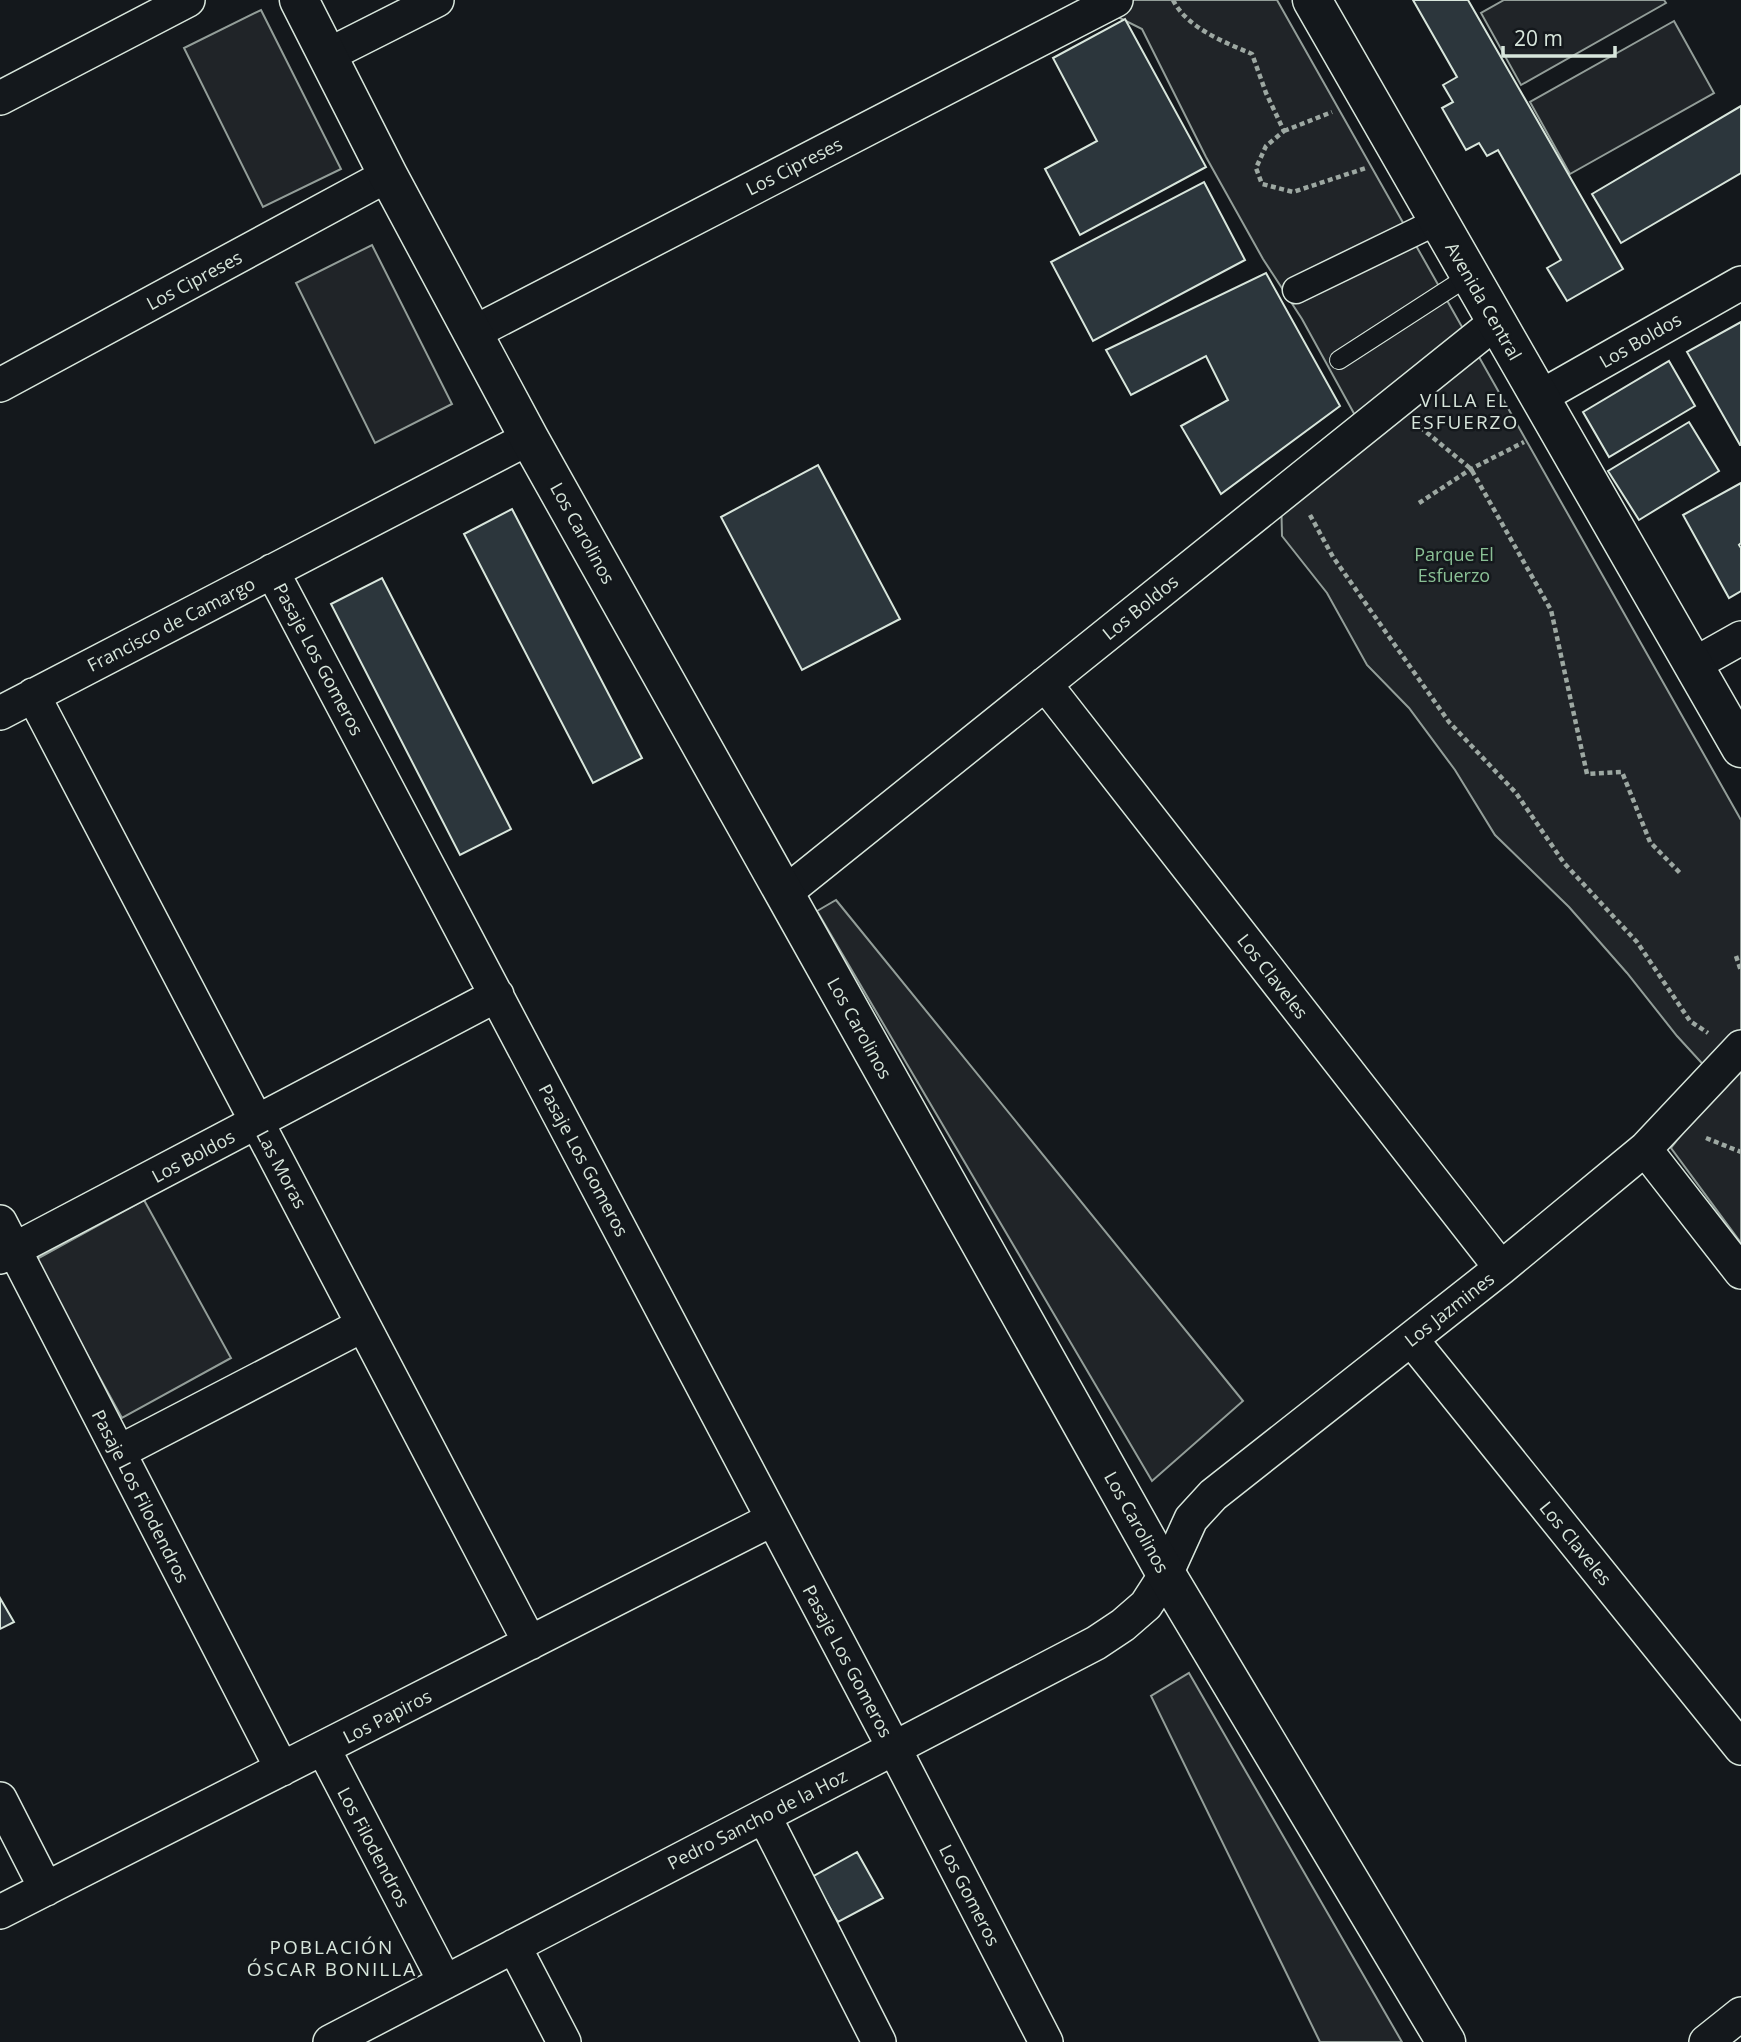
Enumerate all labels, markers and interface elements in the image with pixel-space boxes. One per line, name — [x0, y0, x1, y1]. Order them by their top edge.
scale bar — [1503, 14, 1615, 58]
text: 20 m — [1514, 24, 1563, 52]
street label: Los Cipreses — [742, 131, 846, 201]
street label: Avenida Central — [1440, 238, 1528, 364]
street label: Los Cipreses — [142, 245, 246, 315]
street label: Los Boldos — [1595, 307, 1685, 373]
district label: VILLA EL ESFUERZO — [1411, 387, 1519, 435]
street label: Los Carolinos — [545, 478, 621, 588]
park label: Parque El Esfuerzo — [1414, 542, 1494, 587]
street label: Los Boldos — [1097, 569, 1183, 645]
street label: Francisco de Camargo — [83, 571, 259, 677]
street label: Pasaje Los Gomeros — [269, 578, 369, 740]
street label: Los Claveles — [1232, 929, 1314, 1023]
street label: Los Carolinos — [822, 973, 898, 1083]
street label: Pasaje Los Gomeros — [534, 1079, 634, 1241]
street label: Los Boldos — [147, 1124, 239, 1188]
street label: Las Moras — [251, 1126, 313, 1212]
street label: Los Jazmines — [1399, 1266, 1499, 1352]
street label: Pasaje Los Filodendros — [87, 1405, 195, 1587]
street label: Los Carolinos — [1099, 1467, 1175, 1577]
street label: Los Claveles — [1535, 1496, 1617, 1590]
street label: Pasaje Los Gomeros — [798, 1580, 898, 1742]
street label: Los Papiros — [338, 1683, 436, 1749]
street label: Pedro Sancho de la Hoz — [663, 1763, 851, 1875]
street label: Los Filodendros — [332, 1783, 416, 1911]
street label: Los Gomeros — [934, 1840, 1006, 1950]
district label: POBLACIÓN ÓSCAR BONILLA — [247, 1934, 417, 1982]

